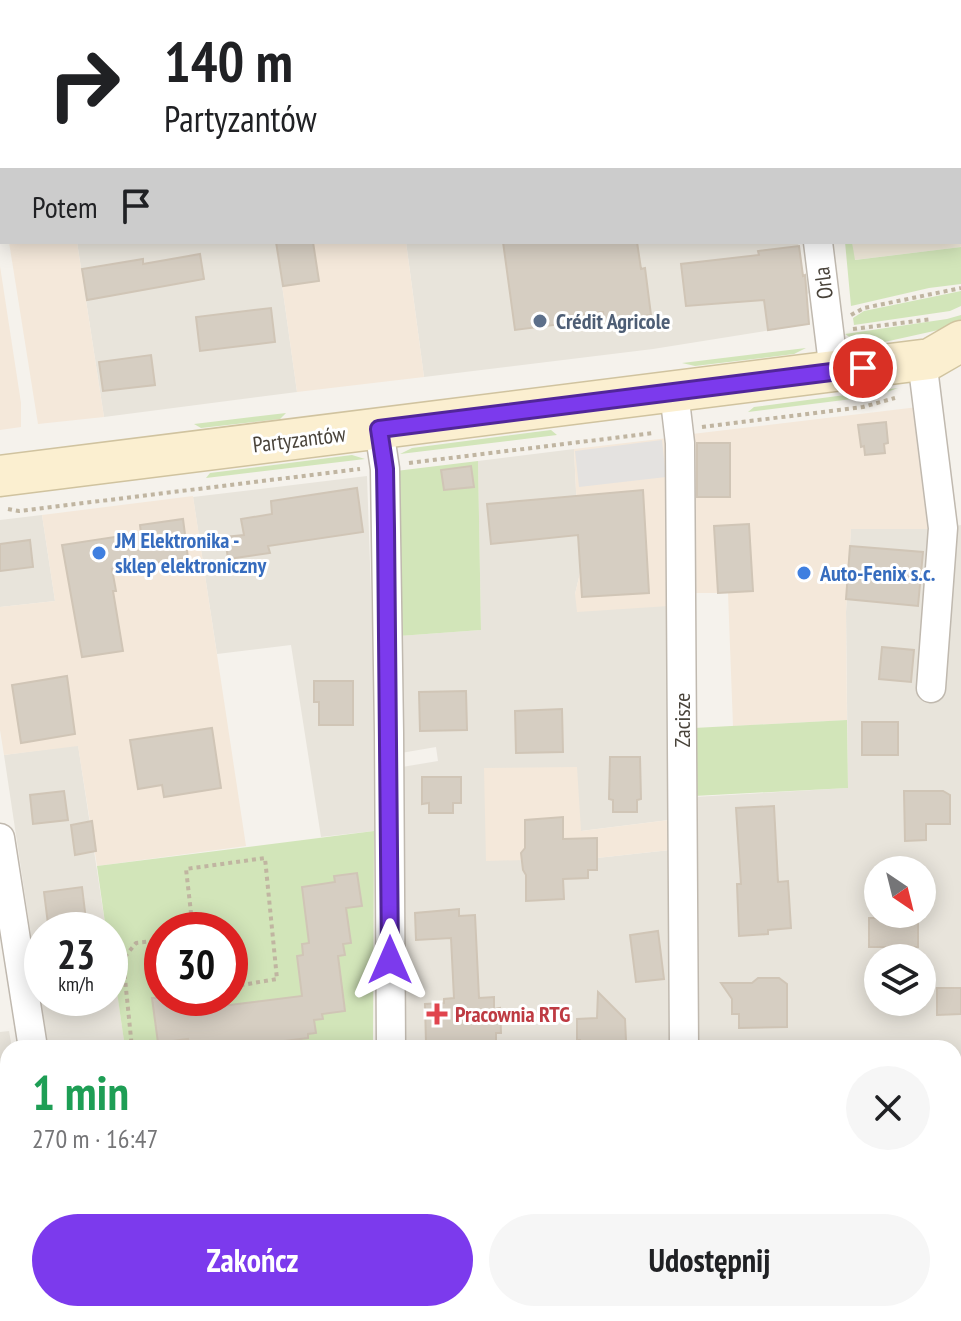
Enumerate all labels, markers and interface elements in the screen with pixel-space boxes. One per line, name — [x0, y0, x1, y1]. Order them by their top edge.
text: 140 m — [164, 25, 293, 97]
icon: right — [32, 32, 136, 136]
text: Partyzantów — [164, 95, 317, 142]
icon: arrive — [114, 184, 158, 228]
text: Potem — [32, 187, 98, 226]
street label: Orla — [807, 265, 839, 301]
place label: Crédit Agricole — [556, 307, 670, 335]
marker: Crédit Agricole — [531, 312, 549, 330]
pin — [829, 334, 897, 402]
icon: arrive — [841, 346, 885, 390]
street label: Partyzantów — [251, 419, 347, 459]
place label: JM Elektronika - sklep elektroniczny — [114, 526, 267, 579]
marker: JM Elektronika - sklep elektroniczny — [90, 544, 108, 562]
place label: Auto-Fenix s.c. — [819, 559, 935, 587]
marker: Auto-Fenix s.c. — [795, 564, 813, 582]
street label: Zacisze — [668, 693, 696, 747]
north arrow — [864, 856, 936, 928]
map controls — [864, 856, 936, 1016]
speed limit sign: 30 — [144, 912, 248, 1016]
position arrow — [348, 918, 432, 1002]
text: 23 — [57, 928, 95, 980]
button: layers — [864, 944, 936, 1016]
text: km/h — [58, 971, 94, 997]
place label: Pracownia RTG — [455, 1000, 570, 1028]
marker: Pracownia RTG — [426, 1003, 448, 1025]
text: 1 min — [32, 1061, 129, 1123]
button: close — [846, 1066, 930, 1150]
text: 270 m · 16:47 — [32, 1122, 158, 1155]
button: Zakończ — [32, 1214, 473, 1306]
button: Udostępnij — [489, 1214, 930, 1306]

